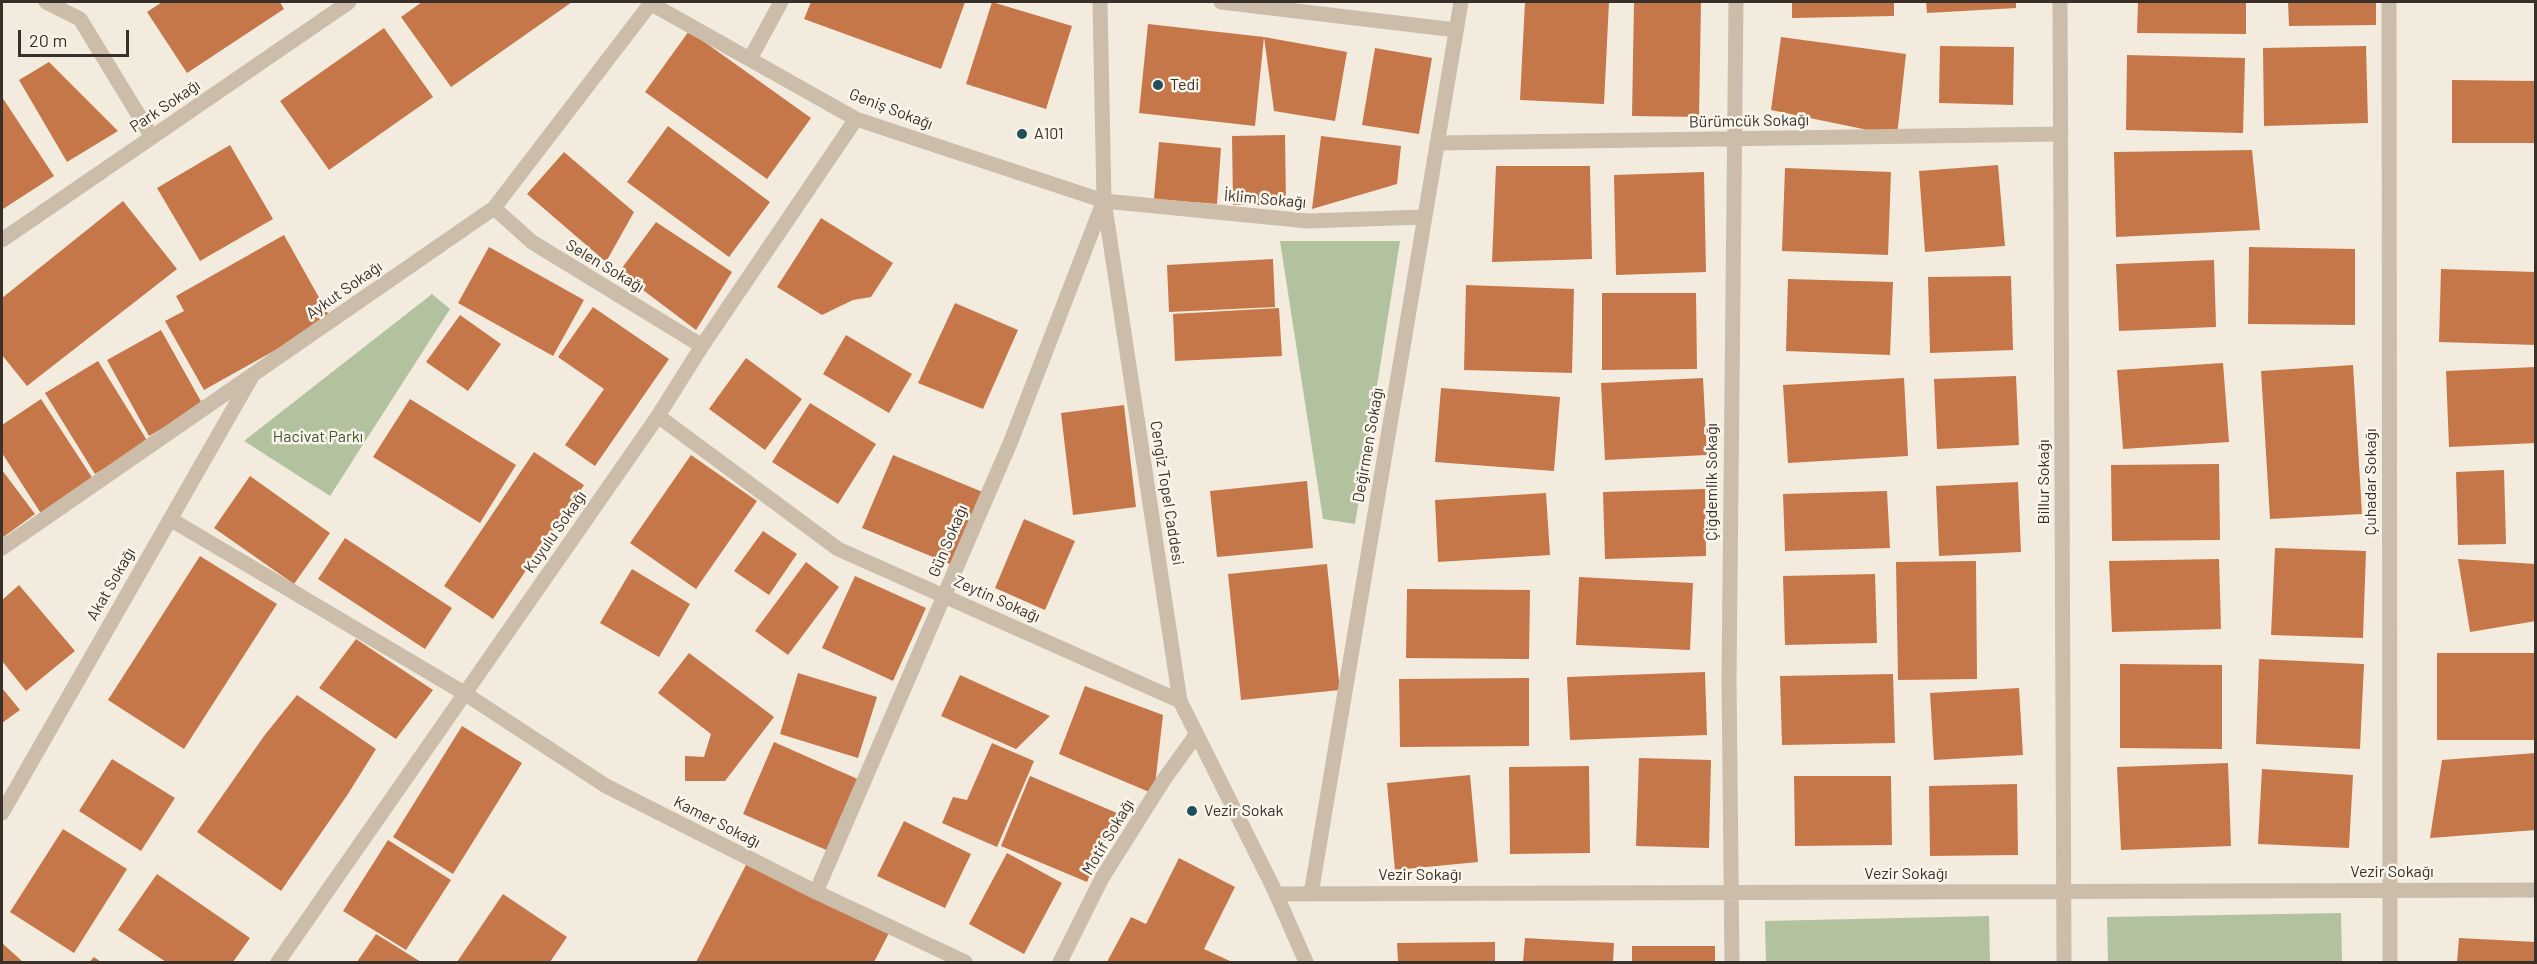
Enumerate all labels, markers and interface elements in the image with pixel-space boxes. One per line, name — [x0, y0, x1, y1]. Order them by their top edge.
scale bar — [21, 18, 132, 56]
text: 20 m — [29, 29, 67, 51]
street label: Park Sokağı — [126, 75, 204, 137]
place label: Tedi — [1170, 75, 1199, 95]
marker: Tedi — [1151, 78, 1165, 92]
street label: Geniş Sokağı — [846, 84, 936, 134]
street label: Bürümcük Sokağı — [1689, 110, 1809, 132]
place label: A101 — [1034, 124, 1064, 144]
marker: A101 — [1015, 127, 1029, 141]
street label: İklim Sokağı — [1223, 186, 1307, 212]
street label: Selen Sokağı — [562, 235, 648, 297]
street label: Aykut Sokağı — [302, 257, 386, 323]
street label: Değirmen Sokağı — [1348, 386, 1388, 504]
street label: Cengiz Topel Caddesi — [1146, 419, 1188, 567]
street label: Çiğdemlik Sokağı — [1702, 423, 1722, 541]
park label: Hacivat Parkı — [273, 427, 363, 447]
street label: Çuhadar Sokağı — [2361, 428, 2381, 536]
street label: Billur Sokağı — [2034, 439, 2054, 525]
street label: Kuyulu Sokağı — [520, 487, 590, 577]
street label: Gün Sokağı — [924, 502, 972, 580]
street label: Akat Sokağı — [82, 544, 140, 624]
street label: Zeytin Sokağı — [951, 571, 1043, 627]
street label: Kamer Sokağı — [670, 792, 764, 852]
street label: Motif Sokağı — [1078, 796, 1138, 878]
place label: Vezir Sokak — [1204, 801, 1284, 821]
marker: Vezir Sokak — [1185, 804, 1199, 818]
street label: Vezir Sokağı — [2350, 862, 2434, 882]
street label: Vezir Sokağı — [1864, 864, 1948, 884]
street label: Vezir Sokağı — [1378, 865, 1462, 885]

